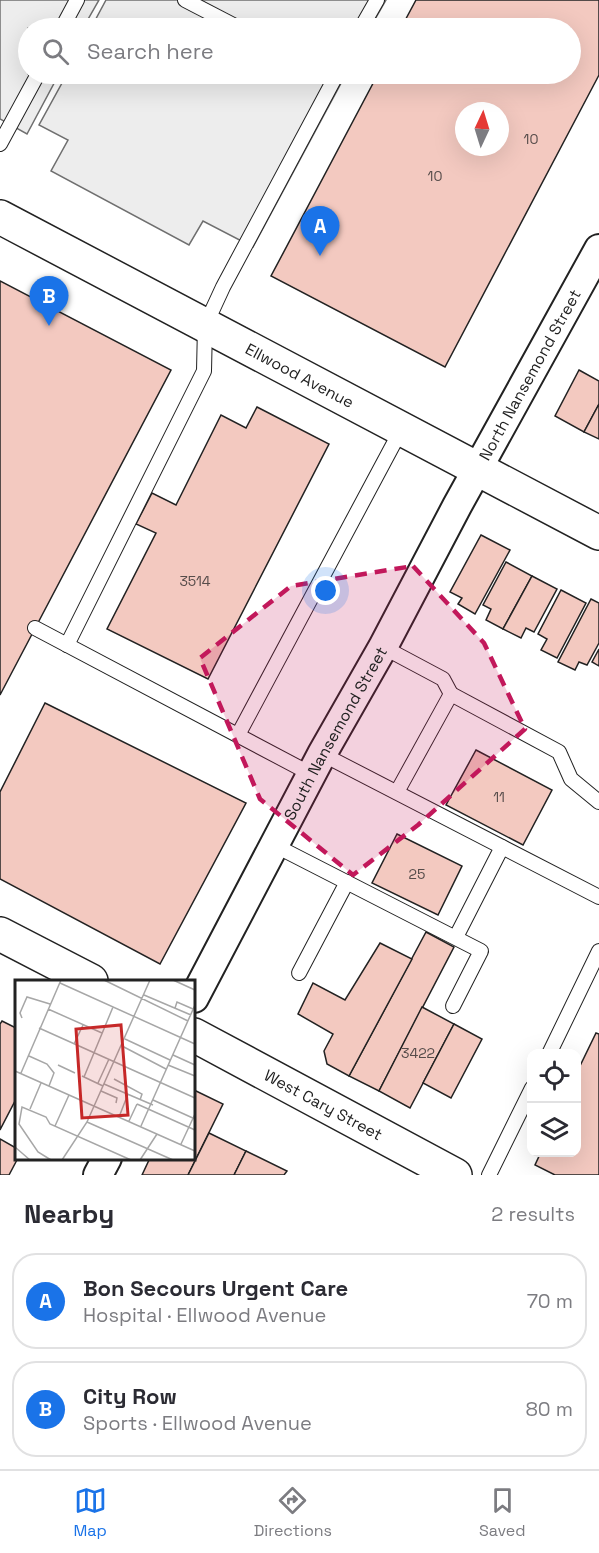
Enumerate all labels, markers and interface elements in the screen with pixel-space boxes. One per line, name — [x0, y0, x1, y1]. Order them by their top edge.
search box — [18, 18, 581, 84]
icon: search — [39, 35, 72, 68]
text: Search here — [87, 37, 214, 65]
north arrow — [455, 102, 509, 156]
house number: 10 — [524, 130, 538, 148]
house number: 10 — [428, 167, 442, 185]
pin: A — [300, 206, 340, 256]
pin: B — [29, 276, 68, 326]
street label: North Nansemond Street — [474, 286, 586, 464]
street label: Ellwood Avenue — [242, 338, 358, 413]
house number: 3514 — [179, 572, 211, 590]
your location — [311, 576, 340, 605]
street label: South Nansemond Street — [279, 643, 392, 824]
house number: 11 — [493, 788, 505, 806]
house number: 25 — [409, 865, 425, 883]
inset map — [15, 980, 195, 1160]
house number: 3422 — [401, 1044, 435, 1062]
map controls — [527, 1049, 581, 1157]
button: locate — [527, 1049, 581, 1103]
street label: West Cary Street — [260, 1065, 386, 1145]
button: layers — [527, 1103, 581, 1157]
text: Nearby — [24, 1197, 114, 1231]
text: 2 results — [491, 1201, 575, 1227]
text: Bon Secours Urgent Care — [83, 1274, 348, 1302]
text: A — [39, 1288, 52, 1314]
text: 70 m — [527, 1288, 573, 1314]
text: Hospital · Ellwood Avenue — [83, 1302, 326, 1328]
text: City Row — [83, 1382, 177, 1410]
text: B — [39, 1396, 52, 1422]
text: 80 m — [525, 1396, 573, 1422]
text: Sports · Ellwood Avenue — [83, 1410, 312, 1436]
tab: Map — [73, 1484, 107, 1541]
tab: Directions — [254, 1484, 332, 1541]
tab: Saved — [479, 1484, 526, 1541]

